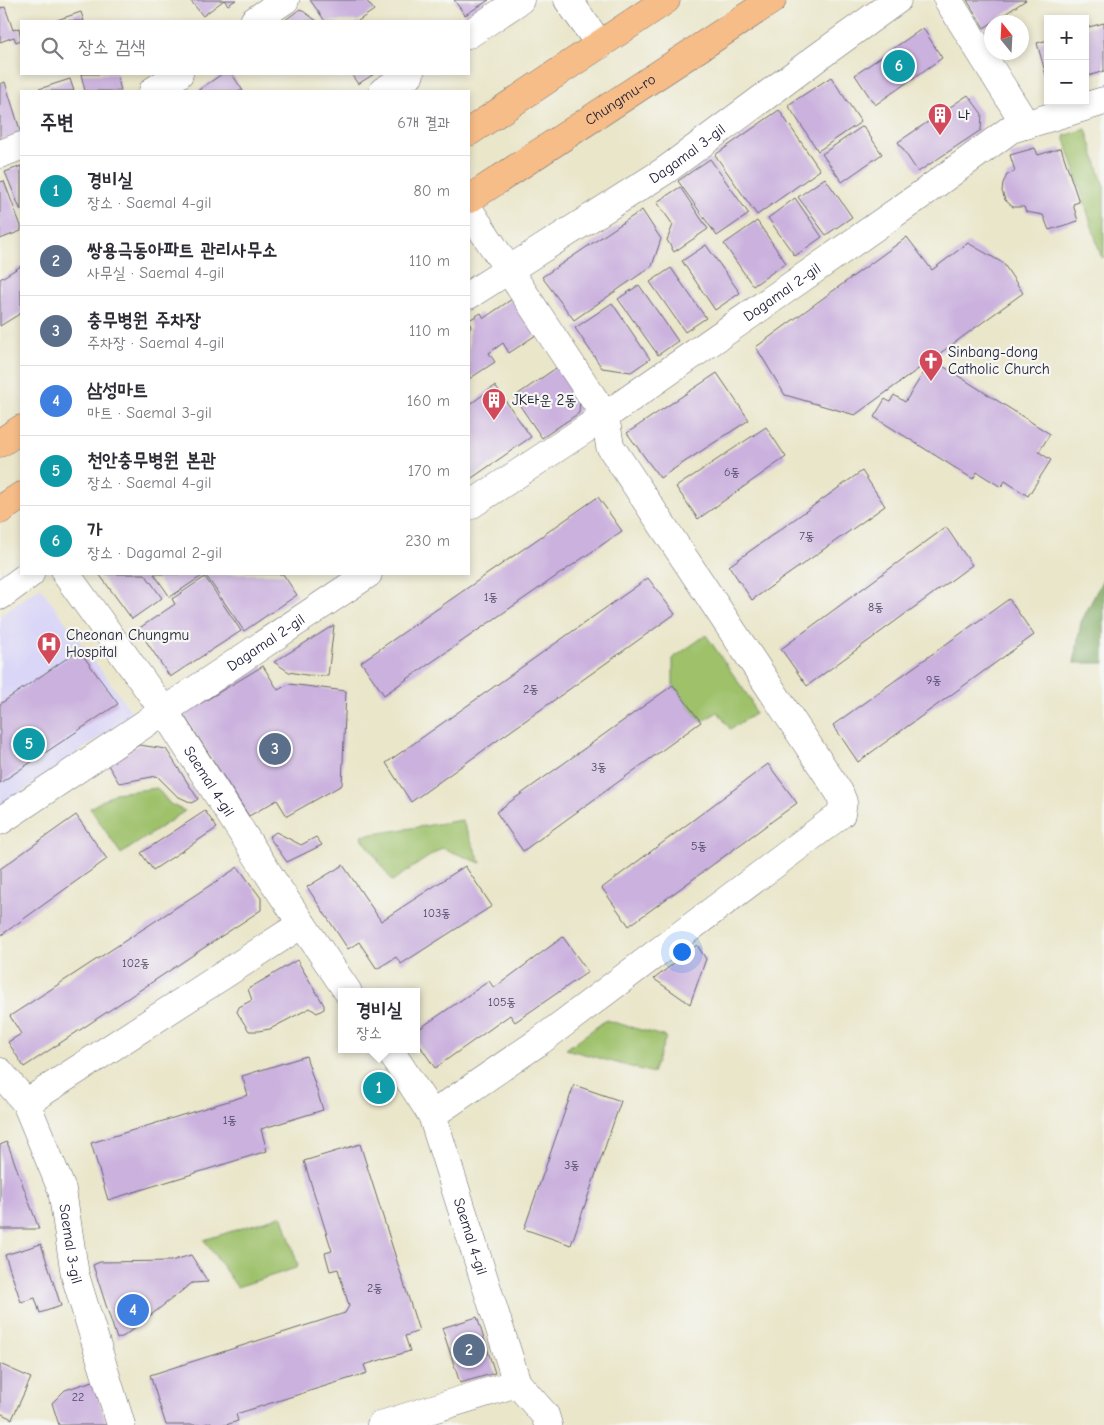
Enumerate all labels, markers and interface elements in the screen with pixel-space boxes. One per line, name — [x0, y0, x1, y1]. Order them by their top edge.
north arrow — [984, 15, 1029, 60]
map controls — [1044, 15, 1089, 105]
button: + — [1044, 15, 1089, 60]
search box — [20, 20, 470, 75]
icon: search — [38, 34, 66, 62]
text: 장소 검색 — [78, 36, 146, 58]
pin: 6 — [883, 47, 915, 85]
button: − — [1044, 60, 1089, 105]
street label: Chungmu-ro — [582, 70, 659, 129]
building icon: 나 — [927, 102, 953, 136]
place label: 나 — [958, 106, 970, 124]
text: 주변 — [40, 110, 74, 134]
text: 6개 결과 — [397, 114, 450, 132]
street label: Dagamal 3-gil — [646, 120, 729, 187]
text: 경비실 — [87, 169, 133, 191]
text: 1 — [53, 182, 59, 200]
text: 80 m — [413, 182, 450, 200]
text: 장소 · Saemal 4-gil — [87, 194, 212, 212]
text: 쌍용극동아파트 관리사무소 — [87, 239, 277, 261]
text: 2 — [52, 252, 60, 270]
text: 110 m — [409, 252, 450, 270]
street label: Dagamal 2-gil — [740, 259, 824, 325]
text: 사무실 · Saemal 4-gil — [87, 264, 224, 282]
text: 충무병원 주차장 — [87, 309, 201, 331]
text: 3 — [52, 322, 60, 340]
text: 110 m — [409, 322, 450, 340]
text: 주차장 · Saemal 4-gil — [87, 334, 224, 352]
place label: Sinbang-dong Catholic Church — [948, 343, 1050, 378]
church icon: Sinbang-dong Catholic Church — [918, 348, 944, 382]
text: 삼성마트 — [87, 379, 148, 401]
building icon: JK타운 2동 — [481, 387, 507, 421]
place label: JK타운 2동 — [512, 391, 576, 409]
text: 4 — [52, 392, 60, 410]
text: 160 m — [407, 392, 450, 410]
text: 마트 · Saemal 3-gil — [87, 404, 212, 422]
text: 천안충무병원 본관 — [87, 449, 216, 471]
text: 5 — [52, 462, 60, 480]
text: 170 m — [408, 462, 450, 480]
house number: 6동 — [724, 465, 740, 479]
text: 장소 · Saemal 4-gil — [87, 474, 212, 492]
text: 가 — [87, 519, 102, 541]
house number: 7동 — [799, 529, 815, 543]
text: 6 — [52, 532, 60, 550]
text: 230 m — [405, 532, 450, 550]
text: 장소 · Dagamal 2-gil — [87, 544, 222, 562]
house number: 1동 — [484, 590, 498, 604]
house number: 8동 — [868, 600, 884, 614]
street label: Dagamal 2-gil — [223, 610, 308, 675]
place label: Cheonan Chungmu Hospital — [66, 626, 189, 661]
hospital icon: Cheonan Chungmu Hospital — [36, 631, 62, 665]
house number: 9동 — [926, 673, 942, 687]
house number: 2동 — [523, 682, 539, 696]
pin: 5 — [13, 725, 45, 763]
pin: 3 — [259, 730, 291, 768]
street label: Saemal 4-gil — [180, 743, 238, 820]
house number: 3동 — [591, 760, 607, 774]
house number: 5동 — [691, 839, 707, 853]
house number: 103동 — [423, 906, 451, 920]
your location — [669, 939, 695, 965]
house number: 102동 — [122, 956, 150, 970]
popup — [338, 988, 420, 1053]
house number: 105동 — [488, 995, 516, 1009]
text: 경비실 — [356, 999, 402, 1021]
text: 장소 — [356, 1024, 382, 1042]
pin: 1 — [363, 1069, 395, 1107]
house number: 1동 — [223, 1113, 237, 1127]
house number: 3동 — [564, 1158, 580, 1172]
street label: Saemal 4-gil — [450, 1195, 491, 1277]
street label: Saemal 3-gil — [55, 1203, 86, 1286]
house number: 2동 — [367, 1281, 383, 1295]
pin: 4 — [117, 1291, 149, 1329]
pin: 2 — [453, 1331, 485, 1369]
house number: 22 — [72, 1390, 84, 1404]

